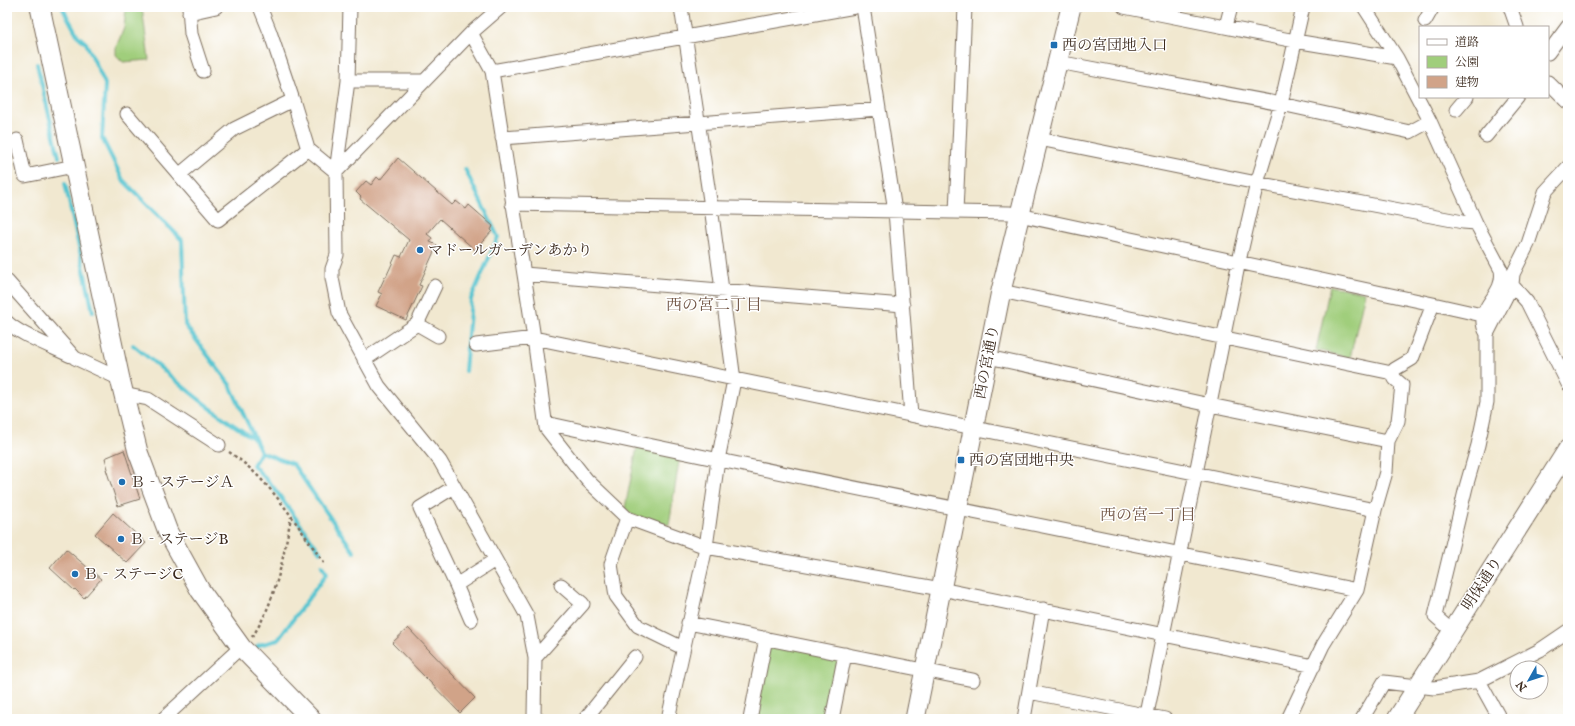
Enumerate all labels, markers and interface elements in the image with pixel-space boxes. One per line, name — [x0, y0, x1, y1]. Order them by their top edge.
legend — [1419, 26, 1549, 98]
text: 道路 — [1455, 35, 1479, 50]
place label: 西の宮団地入口 — [1062, 36, 1167, 55]
marker: 西の宮団地入口 — [1049, 40, 1059, 50]
text: 公園 — [1455, 55, 1479, 70]
text: 建物 — [1455, 75, 1479, 90]
place label: マドールガーデンあかり — [428, 241, 592, 260]
marker: マドールガーデンあかり — [415, 245, 425, 255]
district label: 西の宮二丁目 — [666, 296, 762, 316]
street label: 西の宮通り — [971, 323, 1003, 401]
place label: 西の宮団地中央 — [969, 451, 1074, 470]
marker: 西の宮団地中央 — [956, 455, 966, 465]
place label: Ｂ‐ステージＡ — [130, 473, 234, 492]
marker: Ｂ‐ステージＡ — [117, 477, 127, 487]
district label: 西の宮一丁目 — [1100, 506, 1196, 526]
place label: Ｂ‐ステージB — [129, 530, 228, 549]
marker: Ｂ‐ステージB — [116, 534, 126, 544]
street label: 明保通り — [1458, 554, 1506, 614]
place label: Ｂ‐ステージC — [83, 565, 183, 584]
marker: Ｂ‐ステージC — [70, 569, 80, 579]
north arrow — [1509, 660, 1549, 700]
text: N — [1513, 677, 1531, 695]

